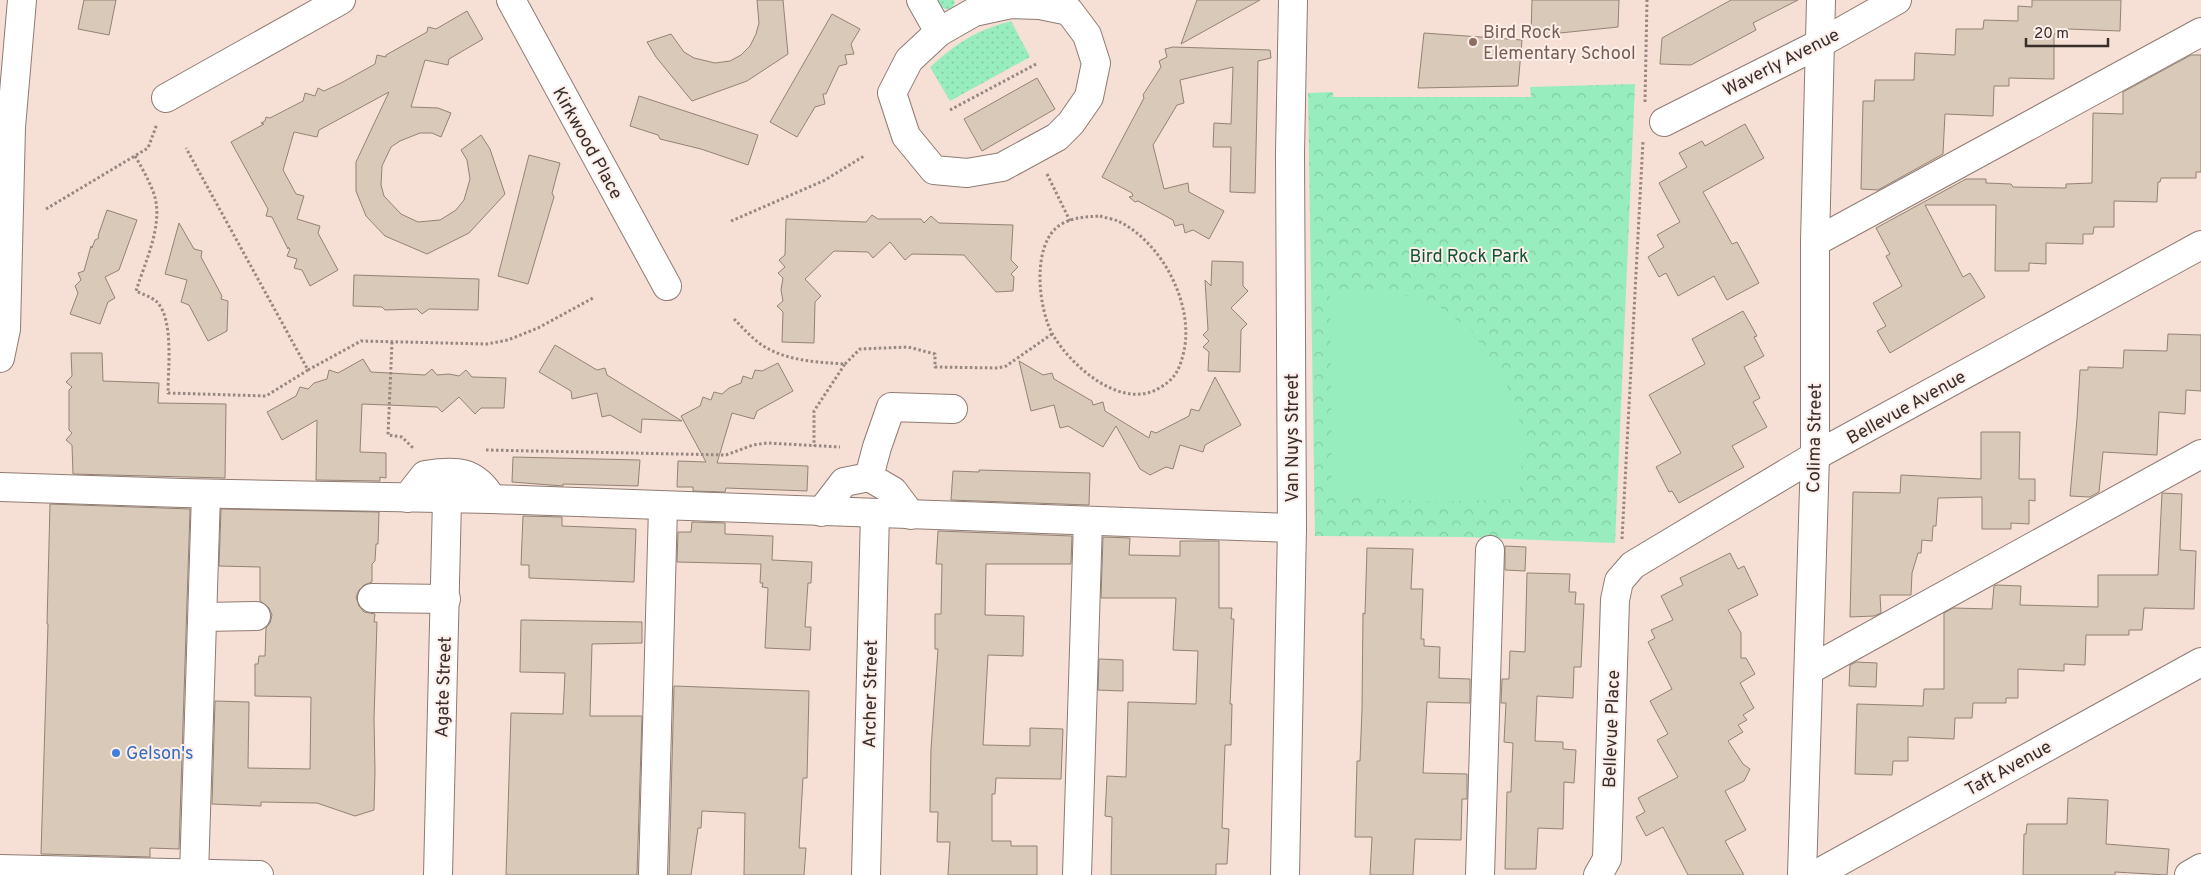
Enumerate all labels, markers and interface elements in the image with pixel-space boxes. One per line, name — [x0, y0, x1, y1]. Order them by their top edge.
scale bar — [2026, 15, 2108, 47]
place label: Bird Rock Elementary School — [1483, 22, 1636, 66]
street label: Waverly Avenue — [1719, 24, 1844, 103]
text: 20 m — [2034, 25, 2069, 44]
marker: Bird Rock Elementary School — [1467, 36, 1479, 48]
street label: Kirkwood Place — [546, 83, 627, 204]
park label: Bird Rock Park — [1409, 246, 1529, 269]
street label: Bellevue Avenue — [1843, 366, 1970, 451]
street label: Van Nuys Street — [1282, 374, 1305, 503]
street label: Colima Street — [1803, 383, 1828, 493]
street label: Agate Street — [431, 636, 458, 738]
street label: Archer Street — [859, 639, 884, 749]
street label: Bellevue Place — [1599, 670, 1626, 789]
street label: Taft Avenue — [1961, 736, 2056, 803]
place label: Gelson's — [126, 743, 193, 766]
marker: Gelson's — [110, 747, 122, 759]

